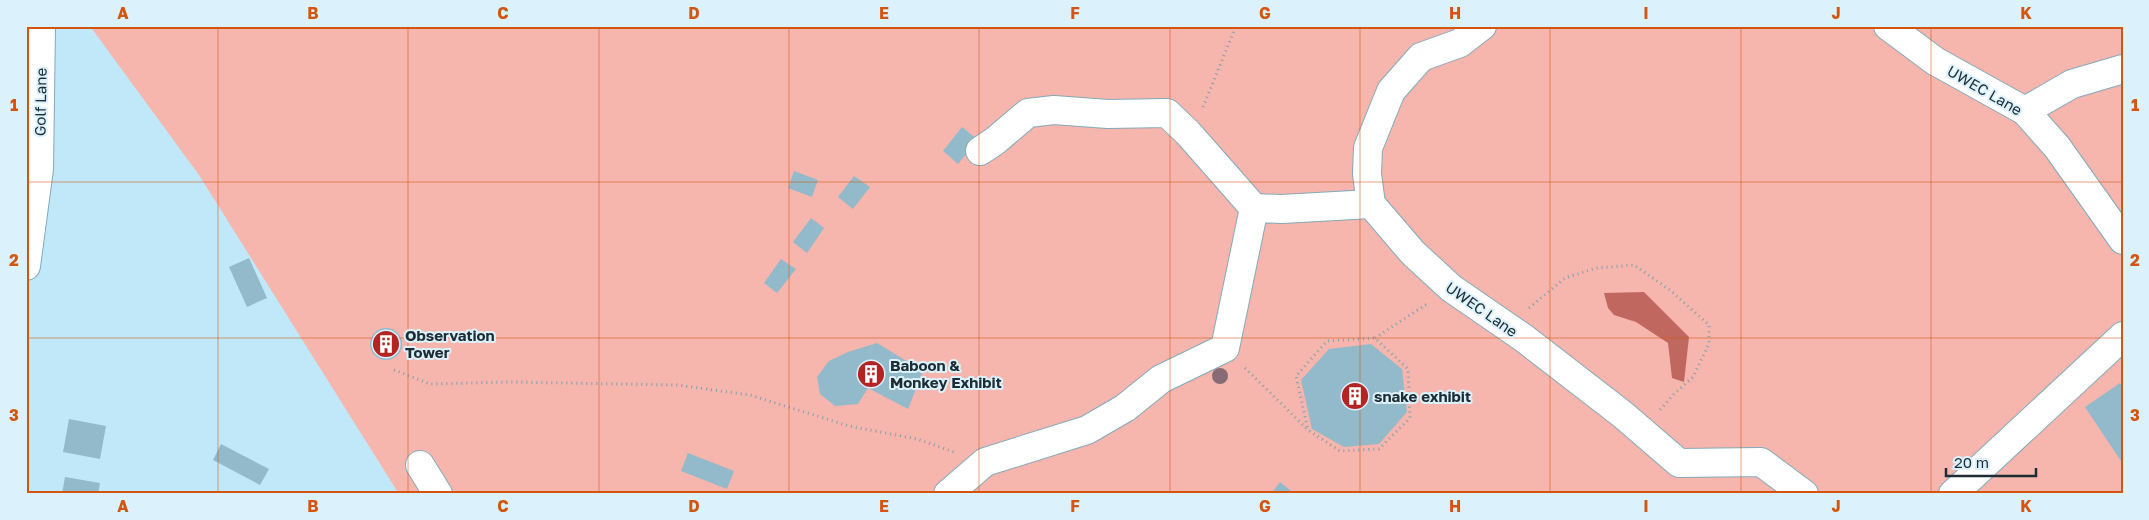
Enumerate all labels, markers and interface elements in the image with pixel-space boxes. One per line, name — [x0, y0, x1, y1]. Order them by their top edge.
text: A — [117, 3, 129, 23]
text: B — [307, 3, 319, 23]
text: C — [497, 3, 509, 23]
text: D — [688, 3, 700, 23]
text: E — [879, 3, 889, 23]
text: F — [1070, 3, 1080, 23]
text: G — [1259, 3, 1271, 23]
text: H — [1449, 3, 1461, 23]
text: I — [1643, 3, 1649, 23]
text: J — [1831, 3, 1841, 23]
text: K — [2020, 3, 2032, 23]
street label: UWEC Lane — [1944, 61, 2026, 119]
street label: Golf Lane — [30, 67, 50, 136]
text: 1 — [10, 95, 18, 115]
text: 1 — [2131, 95, 2139, 115]
text: 2 — [9, 250, 19, 270]
text: 2 — [2130, 250, 2140, 270]
street label: UWEC Lane — [1443, 278, 1522, 340]
place label: Observation Tower — [405, 326, 495, 361]
building icon: Observation Tower — [371, 329, 401, 359]
place label: Baboon & Monkey Exhibit — [890, 356, 1002, 391]
building icon: Baboon & Monkey Exhibit — [856, 359, 886, 389]
building icon: snake exhibit — [1340, 381, 1370, 411]
place label: snake exhibit — [1374, 387, 1471, 405]
text: 3 — [9, 405, 19, 425]
text: 3 — [2130, 405, 2140, 425]
scale bar — [1946, 445, 2036, 477]
text: 20 m — [1954, 453, 1989, 471]
text: A — [117, 496, 129, 516]
text: B — [307, 496, 319, 516]
text: C — [497, 496, 509, 516]
text: D — [688, 496, 700, 516]
text: E — [879, 496, 889, 516]
text: F — [1070, 496, 1080, 516]
text: G — [1259, 496, 1271, 516]
text: H — [1449, 496, 1461, 516]
text: I — [1643, 496, 1649, 516]
text: J — [1831, 496, 1841, 516]
text: K — [2020, 496, 2032, 516]

